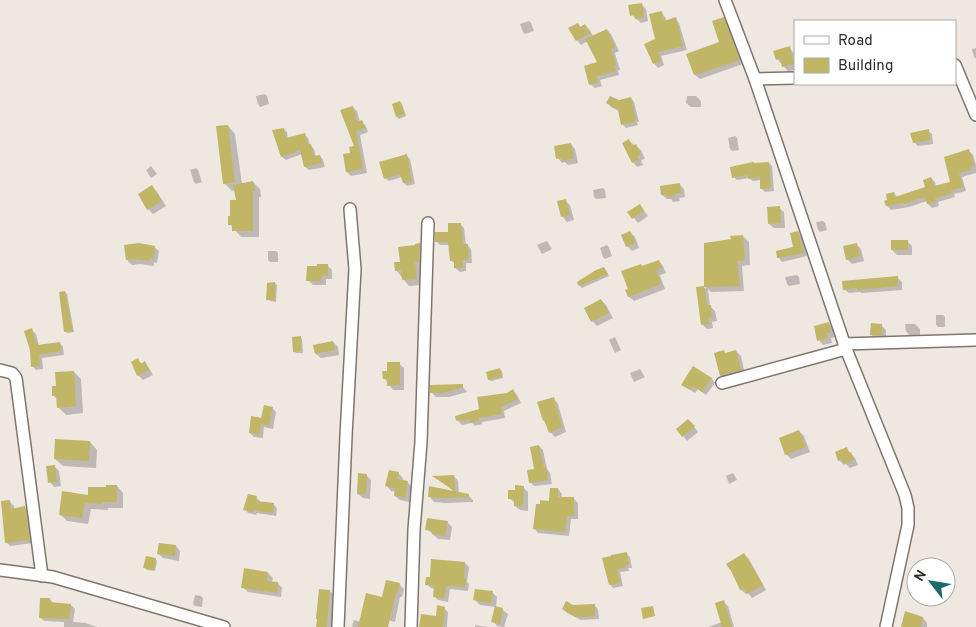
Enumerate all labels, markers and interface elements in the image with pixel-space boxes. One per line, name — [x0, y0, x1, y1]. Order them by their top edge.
legend — [794, 20, 956, 85]
text: Road — [838, 32, 873, 51]
text: Building — [838, 57, 893, 76]
north arrow — [906, 557, 956, 607]
text: N — [911, 567, 931, 585]

